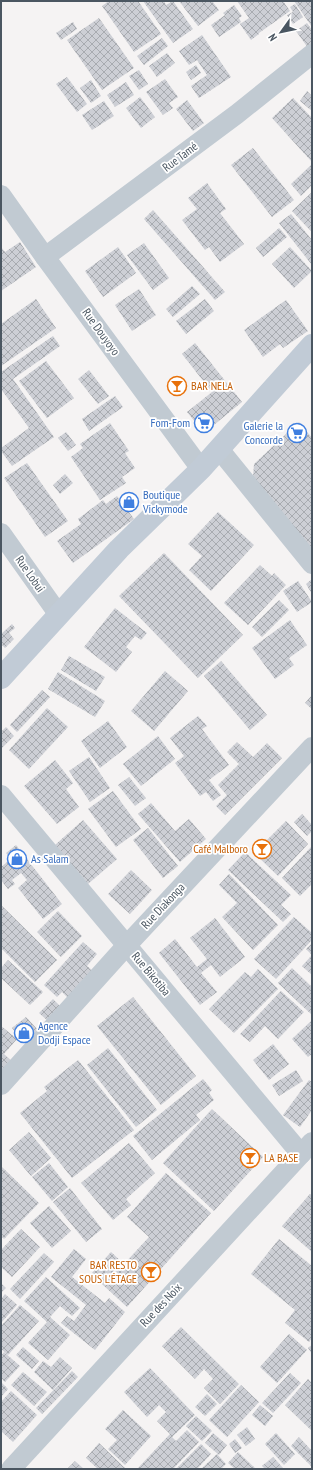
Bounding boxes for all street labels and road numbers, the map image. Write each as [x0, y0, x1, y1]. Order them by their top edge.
street label: Rue Tamé [159, 139, 200, 175]
street label: Rue Douyoyo [79, 305, 123, 358]
street label: Rue Lobui [12, 553, 48, 595]
street label: Rue Diakonga [138, 880, 188, 932]
street label: Rue Bikotiba [129, 949, 174, 999]
street label: Rue des Noix [137, 1280, 185, 1330]

